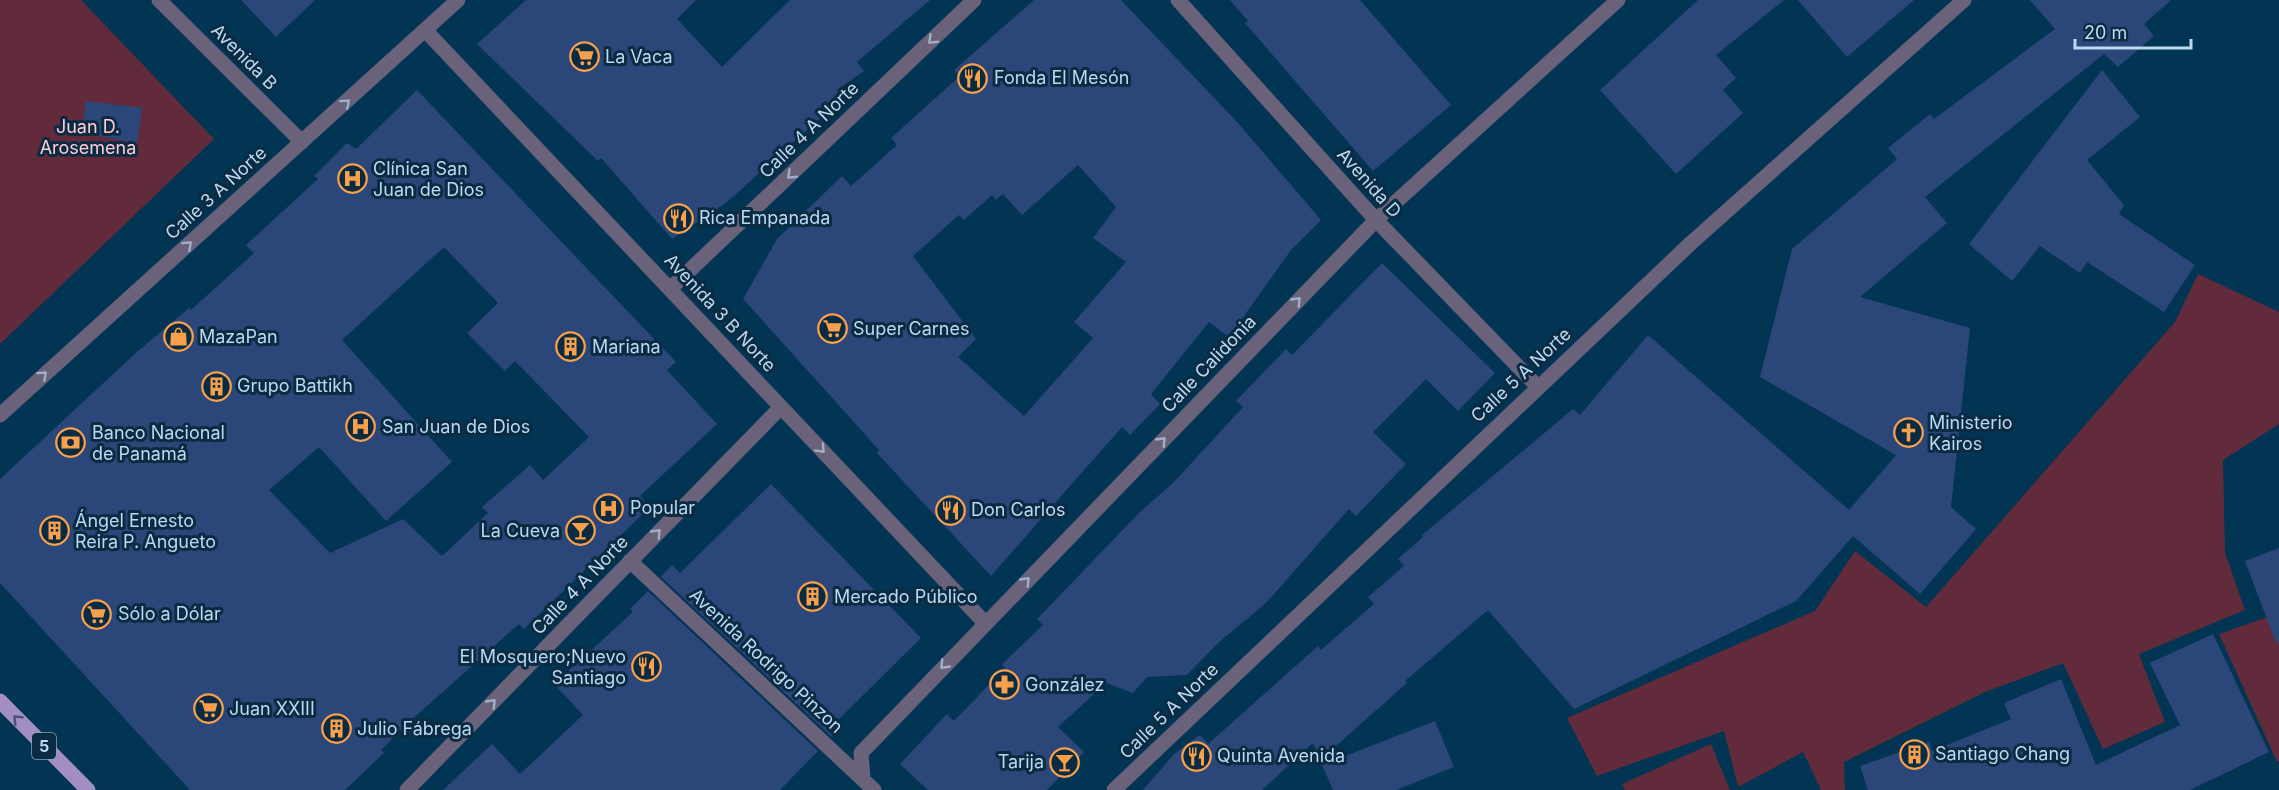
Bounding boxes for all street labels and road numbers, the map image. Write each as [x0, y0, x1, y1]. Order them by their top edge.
street label: Avenida B [207, 19, 282, 94]
street label: Calle 4 A Norte [755, 77, 862, 182]
street label: Calle 3 A Norte [161, 142, 271, 244]
street label: Avenida D [1333, 144, 1406, 222]
street label: Avenida 3 B Norte [660, 249, 780, 376]
street label: Calle Calidonia [1157, 311, 1260, 416]
street label: Calle 5 A Norte [1466, 323, 1575, 426]
street label: Calle 4 A Norte [527, 531, 632, 638]
street label: Avenida Rodrigo Pinzon [685, 584, 847, 737]
street label: Calle 5 A Norte [1115, 658, 1222, 763]
road number: 5 [32, 733, 56, 759]

